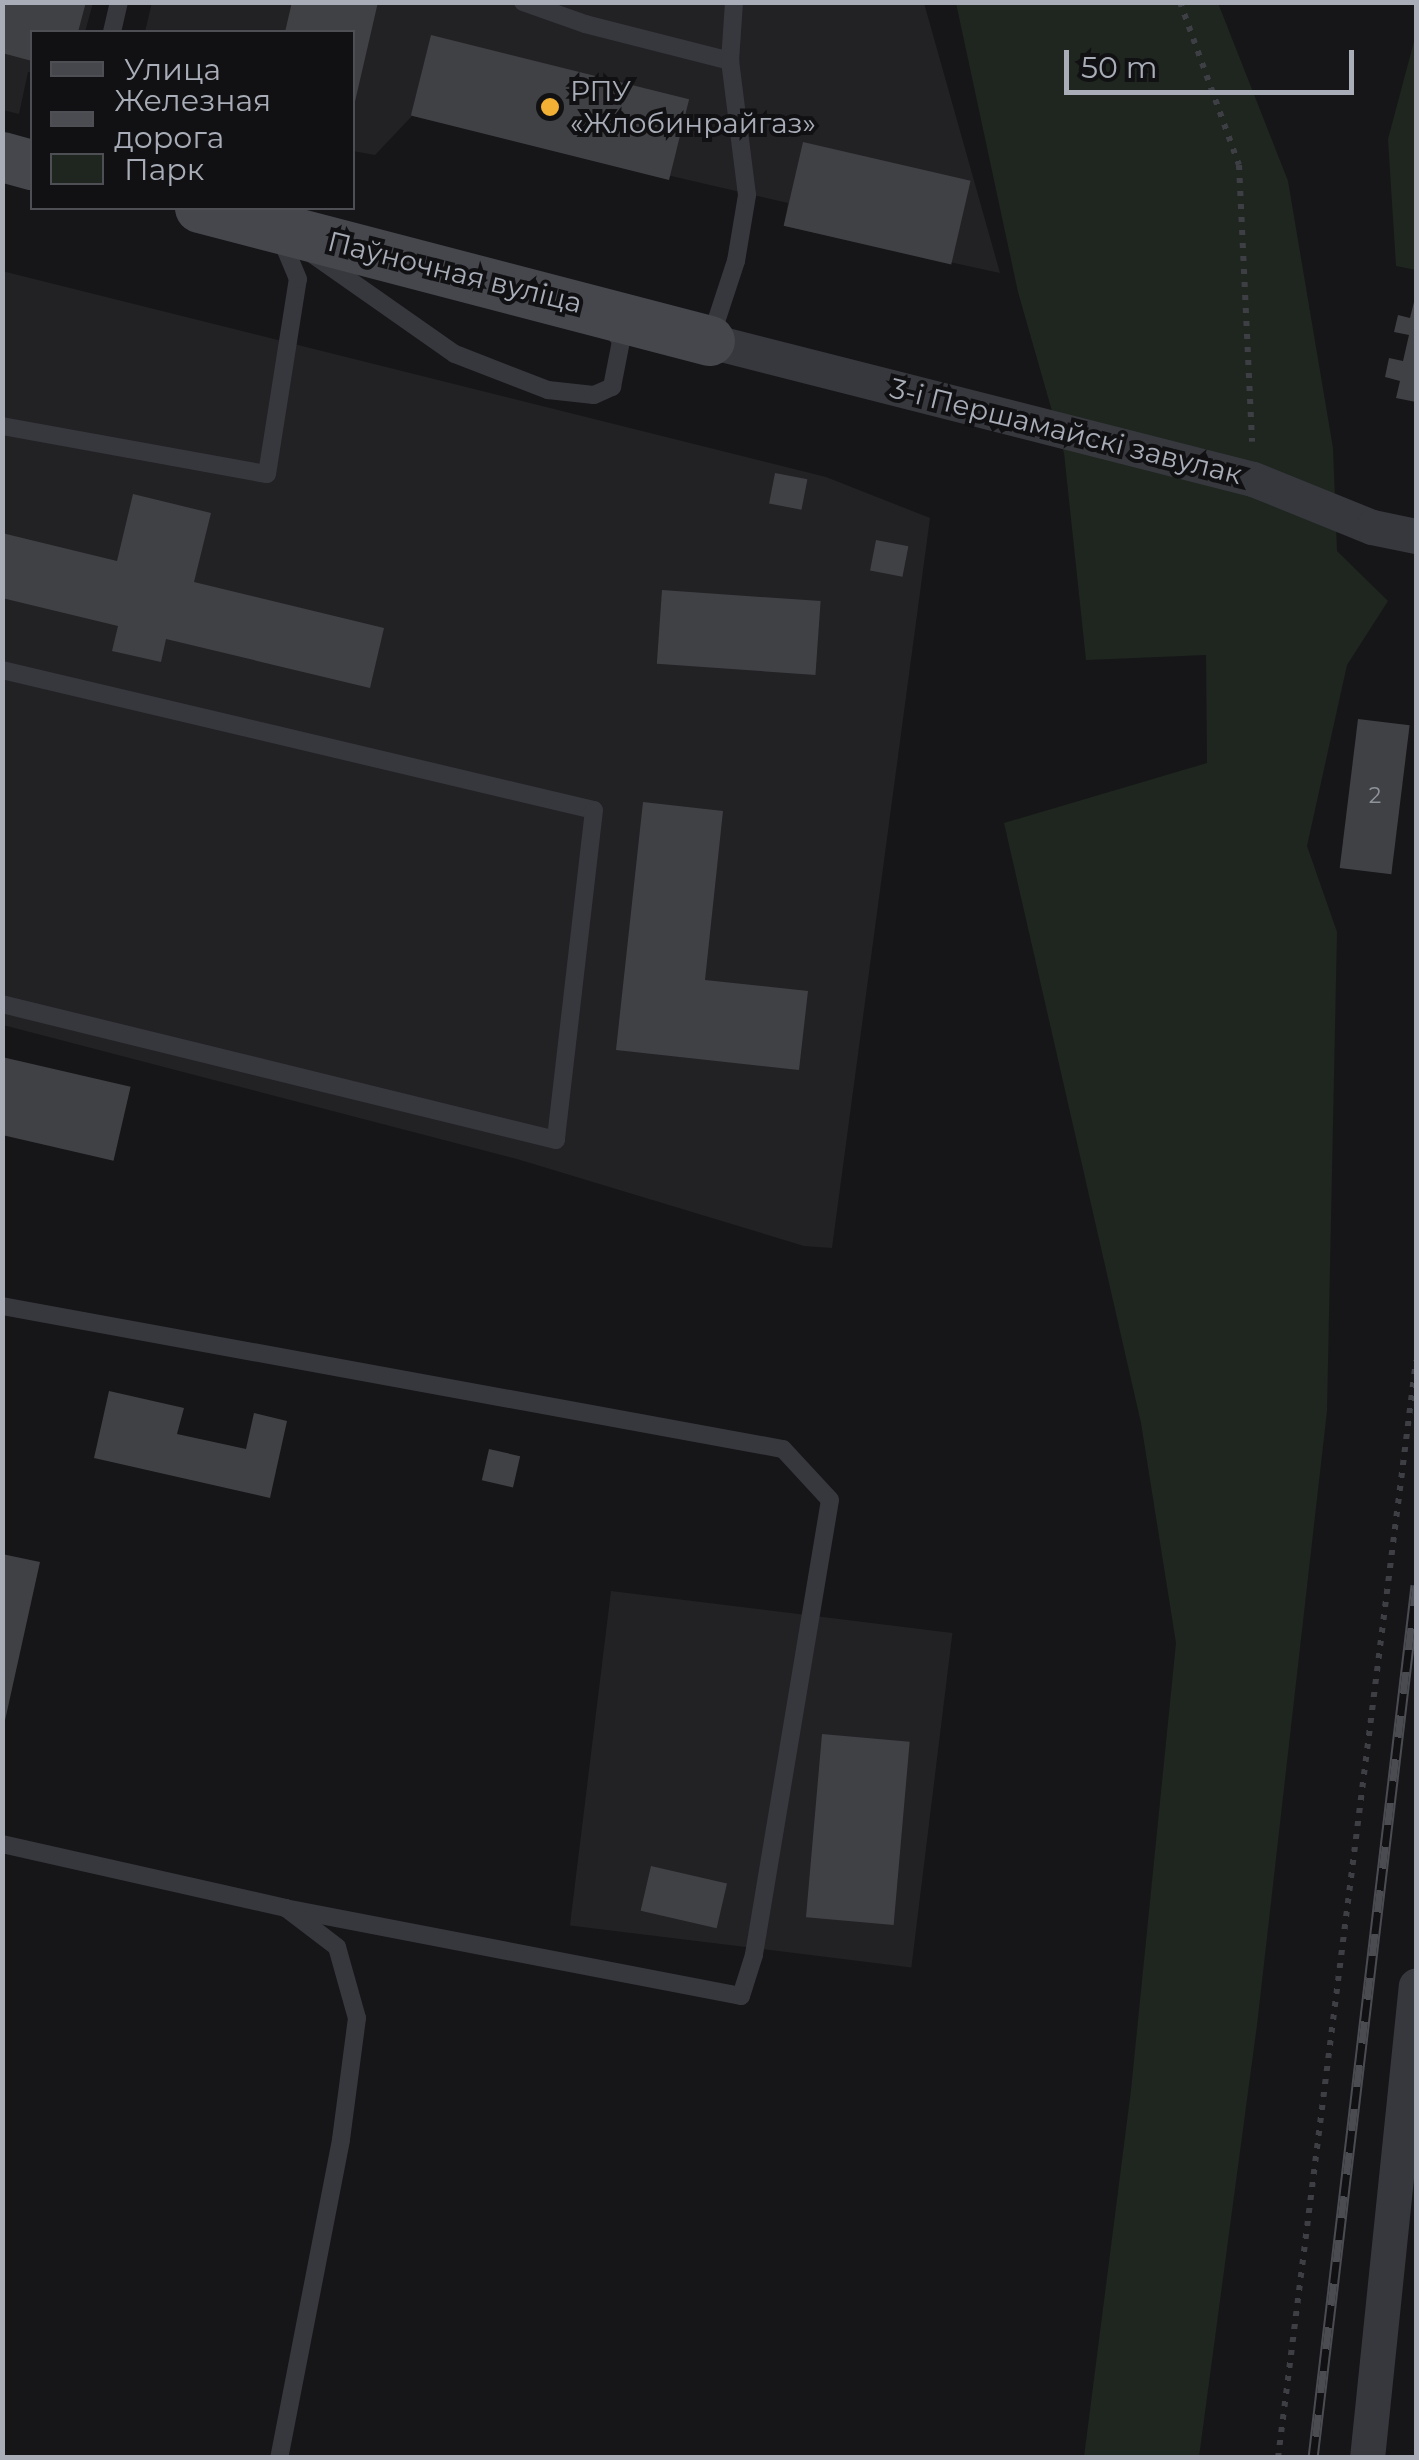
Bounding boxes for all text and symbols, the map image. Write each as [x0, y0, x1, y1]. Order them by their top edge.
legend [30, 30, 355, 210]
scale bar [1069, 30, 1359, 92]
text: 50 m [1081, 49, 1158, 86]
text: Улица [124, 51, 221, 88]
place label: РПУ «Жлобинрайгаз» [570, 74, 816, 140]
text: Железная дорога [114, 82, 271, 156]
marker: РПУ «Жлобинрайгаз» [539, 96, 561, 118]
text: Парк [124, 151, 204, 188]
street label: Паўночная вуліца [324, 224, 586, 320]
street label: 3-і Першамайскі завулак [886, 371, 1246, 491]
house number: 2 [1369, 783, 1381, 809]

